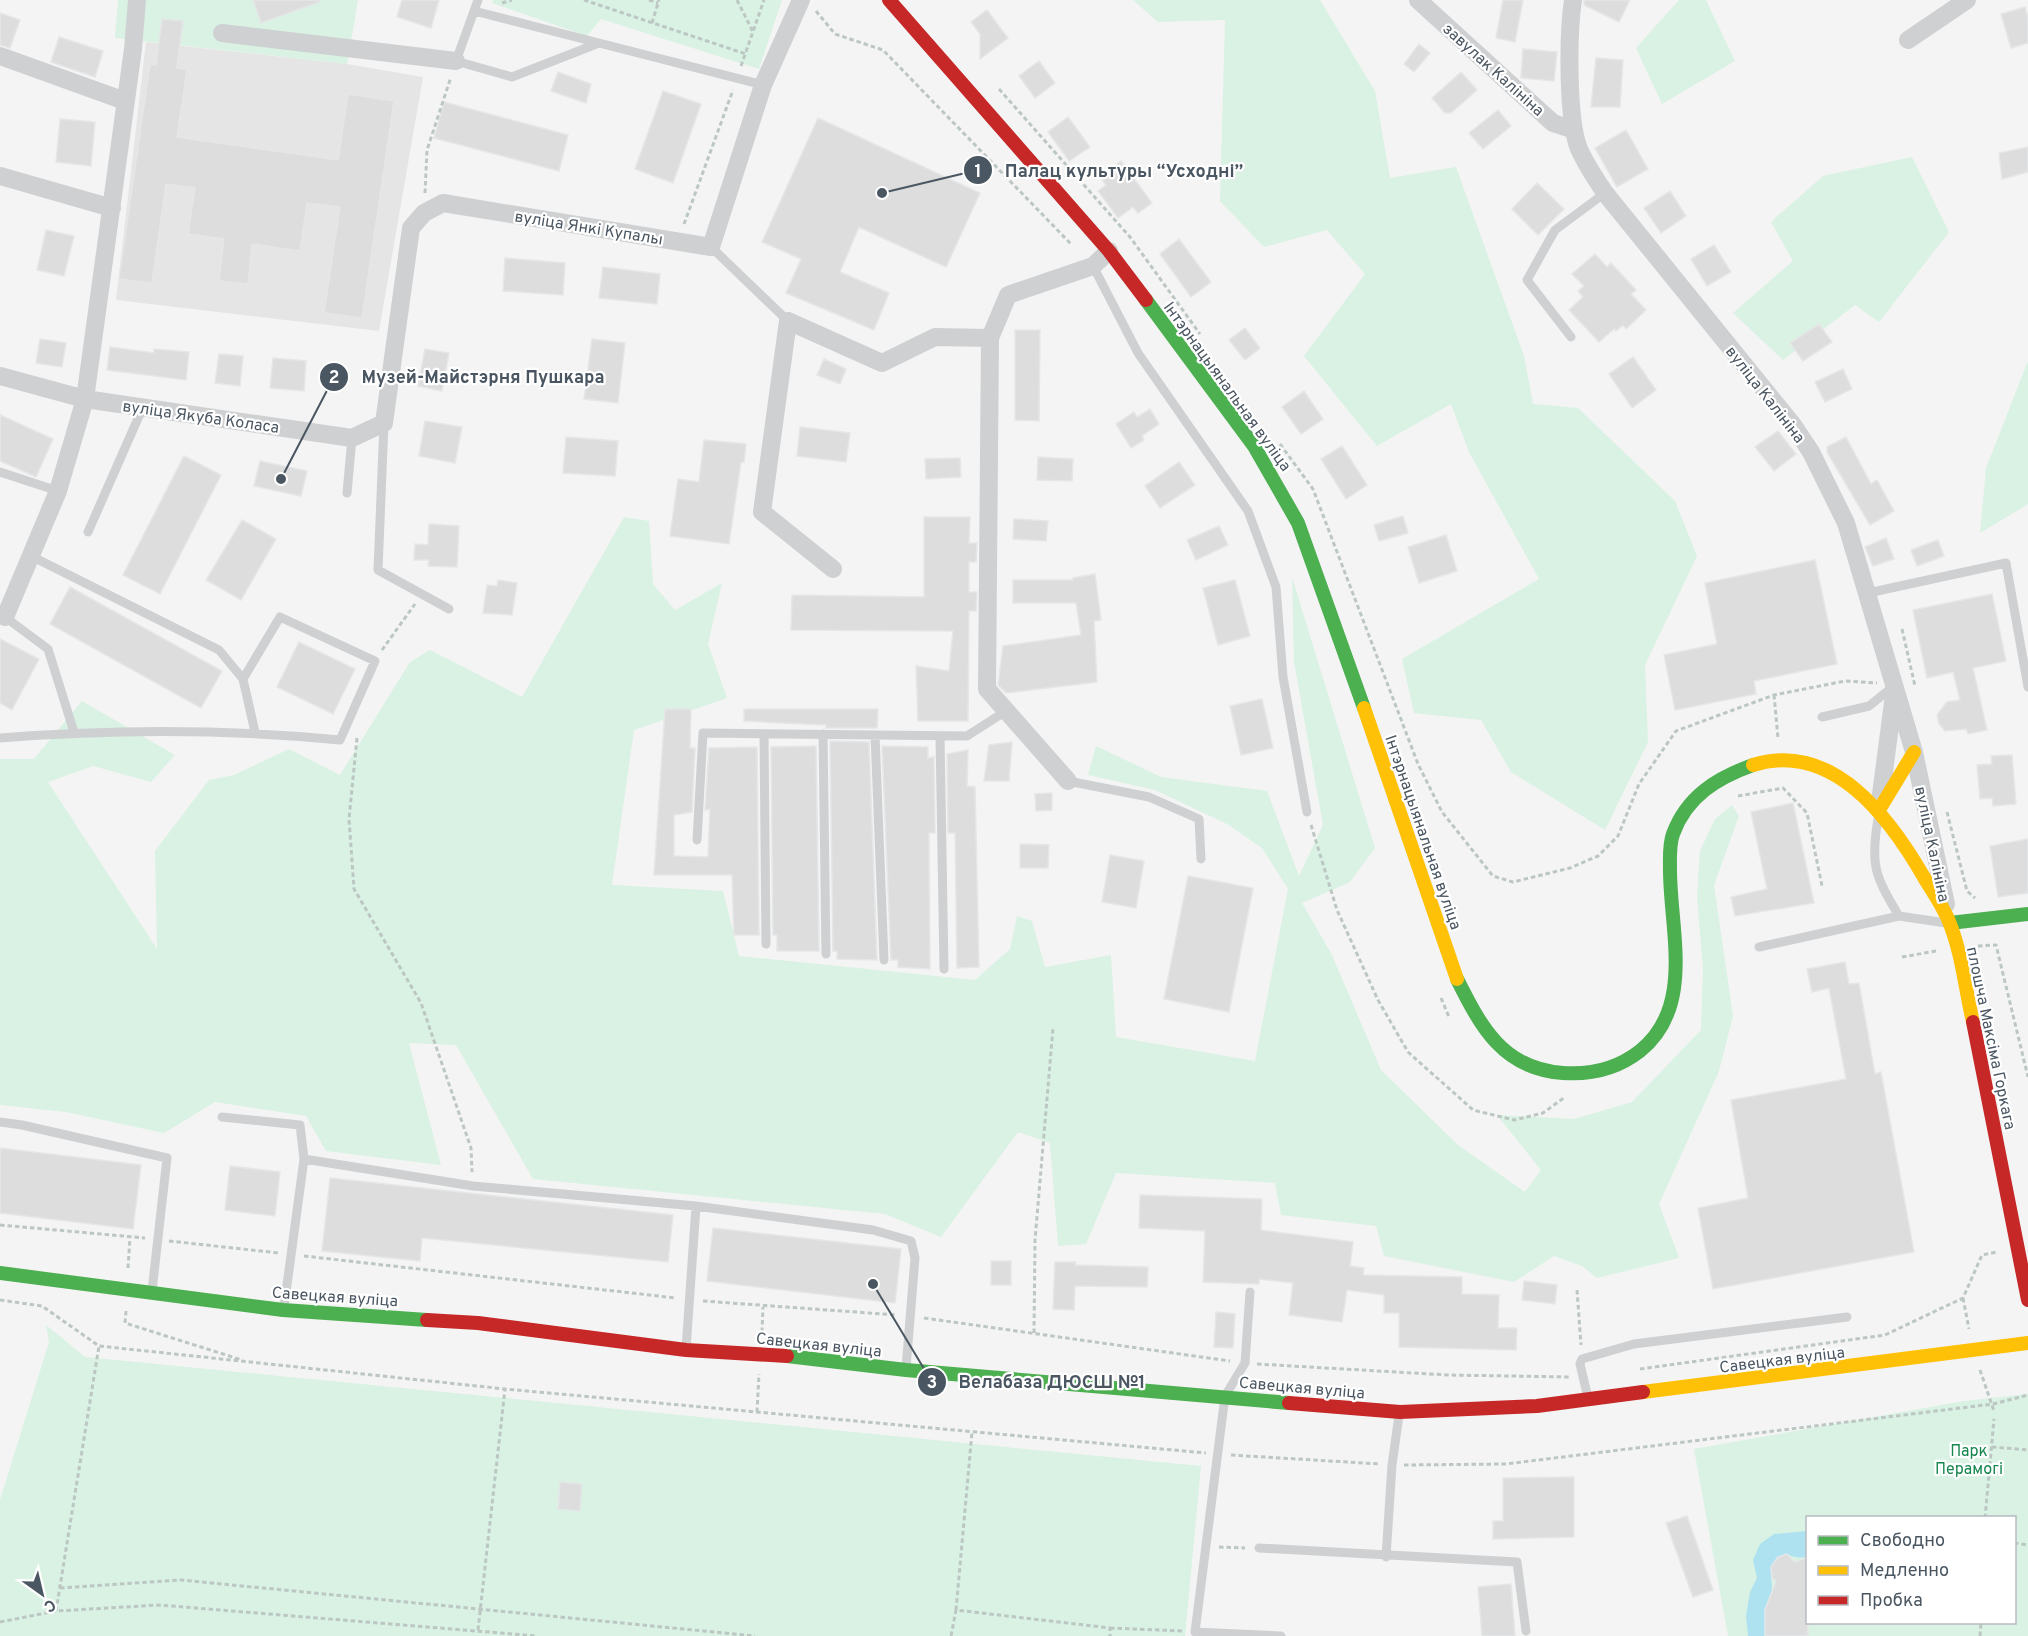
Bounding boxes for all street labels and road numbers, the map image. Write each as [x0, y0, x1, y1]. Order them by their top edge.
street label: завулак Калініна [1438, 20, 1548, 121]
street label: вуліца Янкі Купалы [513, 207, 664, 251]
street label: Інтэрнацыянальная вуліца [1158, 298, 1295, 476]
street label: вуліца Калініна [1720, 343, 1809, 448]
street label: вуліца Якуба Коласа [121, 397, 280, 439]
street label: Інтэрнацыянальная вуліца [1379, 733, 1465, 933]
street label: вуліца Калініна [1909, 785, 1953, 904]
street label: плошча Максіма Горкага [1961, 945, 2019, 1132]
street label: Савецкая вуліца [271, 1284, 399, 1312]
street label: Савецкая вуліца [755, 1329, 883, 1363]
street label: Савецкая вуліца [1718, 1343, 1846, 1379]
street label: Савецкая вуліца [1238, 1374, 1366, 1404]

